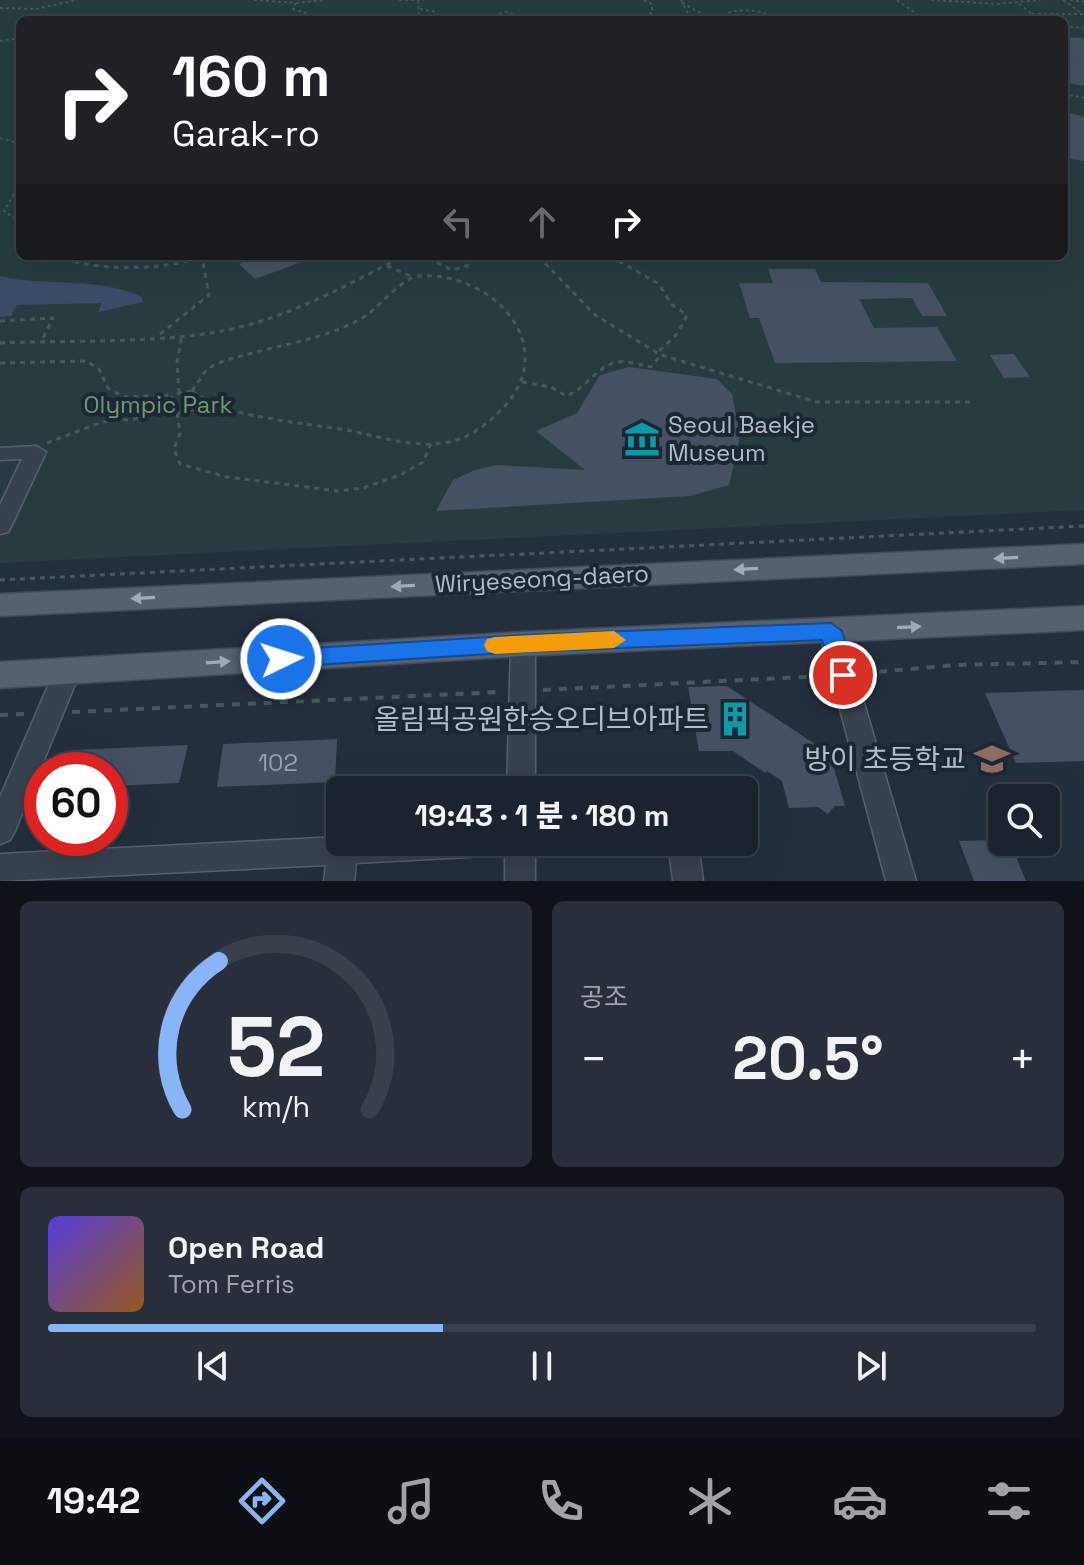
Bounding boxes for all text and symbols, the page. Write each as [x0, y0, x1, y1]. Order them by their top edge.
text: 160 m [172, 41, 330, 112]
icon: right [40, 48, 144, 152]
text: Garak-ro [172, 111, 320, 157]
icon: left [436, 200, 480, 244]
icon: ahead [520, 200, 564, 244]
icon: right [604, 200, 648, 244]
park label: Olympic Park [83, 389, 233, 420]
place label: Seoul Baekje Museum [668, 409, 815, 468]
museum icon: Seoul Baekje Museum [623, 420, 661, 458]
one-way arrow [993, 551, 1018, 564]
street label: Wiryeseong-daero [434, 557, 650, 600]
one-way arrow [733, 563, 758, 576]
one-way arrow [390, 579, 415, 592]
one-way arrow [130, 592, 155, 605]
position arrow [239, 617, 323, 701]
one-way arrow [897, 620, 922, 633]
pin [809, 641, 877, 709]
icon: arrive [821, 653, 865, 697]
one-way arrow [206, 656, 231, 669]
building icon: 올림픽공원한승오디브아파트 [716, 700, 754, 738]
place label: 올림픽공원한승오디브아파트 [374, 701, 709, 737]
school or university icon: 방이 초등학교 [973, 740, 1011, 778]
place label: 방이 초등학교 [804, 741, 966, 777]
house number: 102 [258, 747, 298, 778]
speed limit sign: 60 [24, 752, 128, 856]
map controls [988, 784, 1060, 856]
button: search [988, 784, 1060, 856]
text: 19:43 · 1 분 · 180 m [415, 796, 669, 835]
text: 공조 [580, 980, 628, 1014]
text: 52 [227, 994, 325, 1100]
text: 20.5° [732, 1020, 884, 1097]
text: − [580, 1031, 607, 1087]
text: + [1009, 1031, 1036, 1087]
text: km/h [242, 1089, 310, 1125]
text: Open Road [168, 1228, 324, 1267]
text: Tom Ferris [168, 1267, 295, 1301]
icon: previous [191, 1344, 235, 1388]
icon: pause [520, 1344, 564, 1388]
icon: next [849, 1344, 893, 1388]
icon: directions [234, 1473, 290, 1529]
icon: music [383, 1473, 439, 1529]
icon: phone [533, 1473, 589, 1529]
icon: climate [682, 1473, 738, 1529]
icon: car [832, 1473, 888, 1529]
icon: filters [981, 1473, 1037, 1529]
text: 19:42 [47, 1478, 140, 1524]

